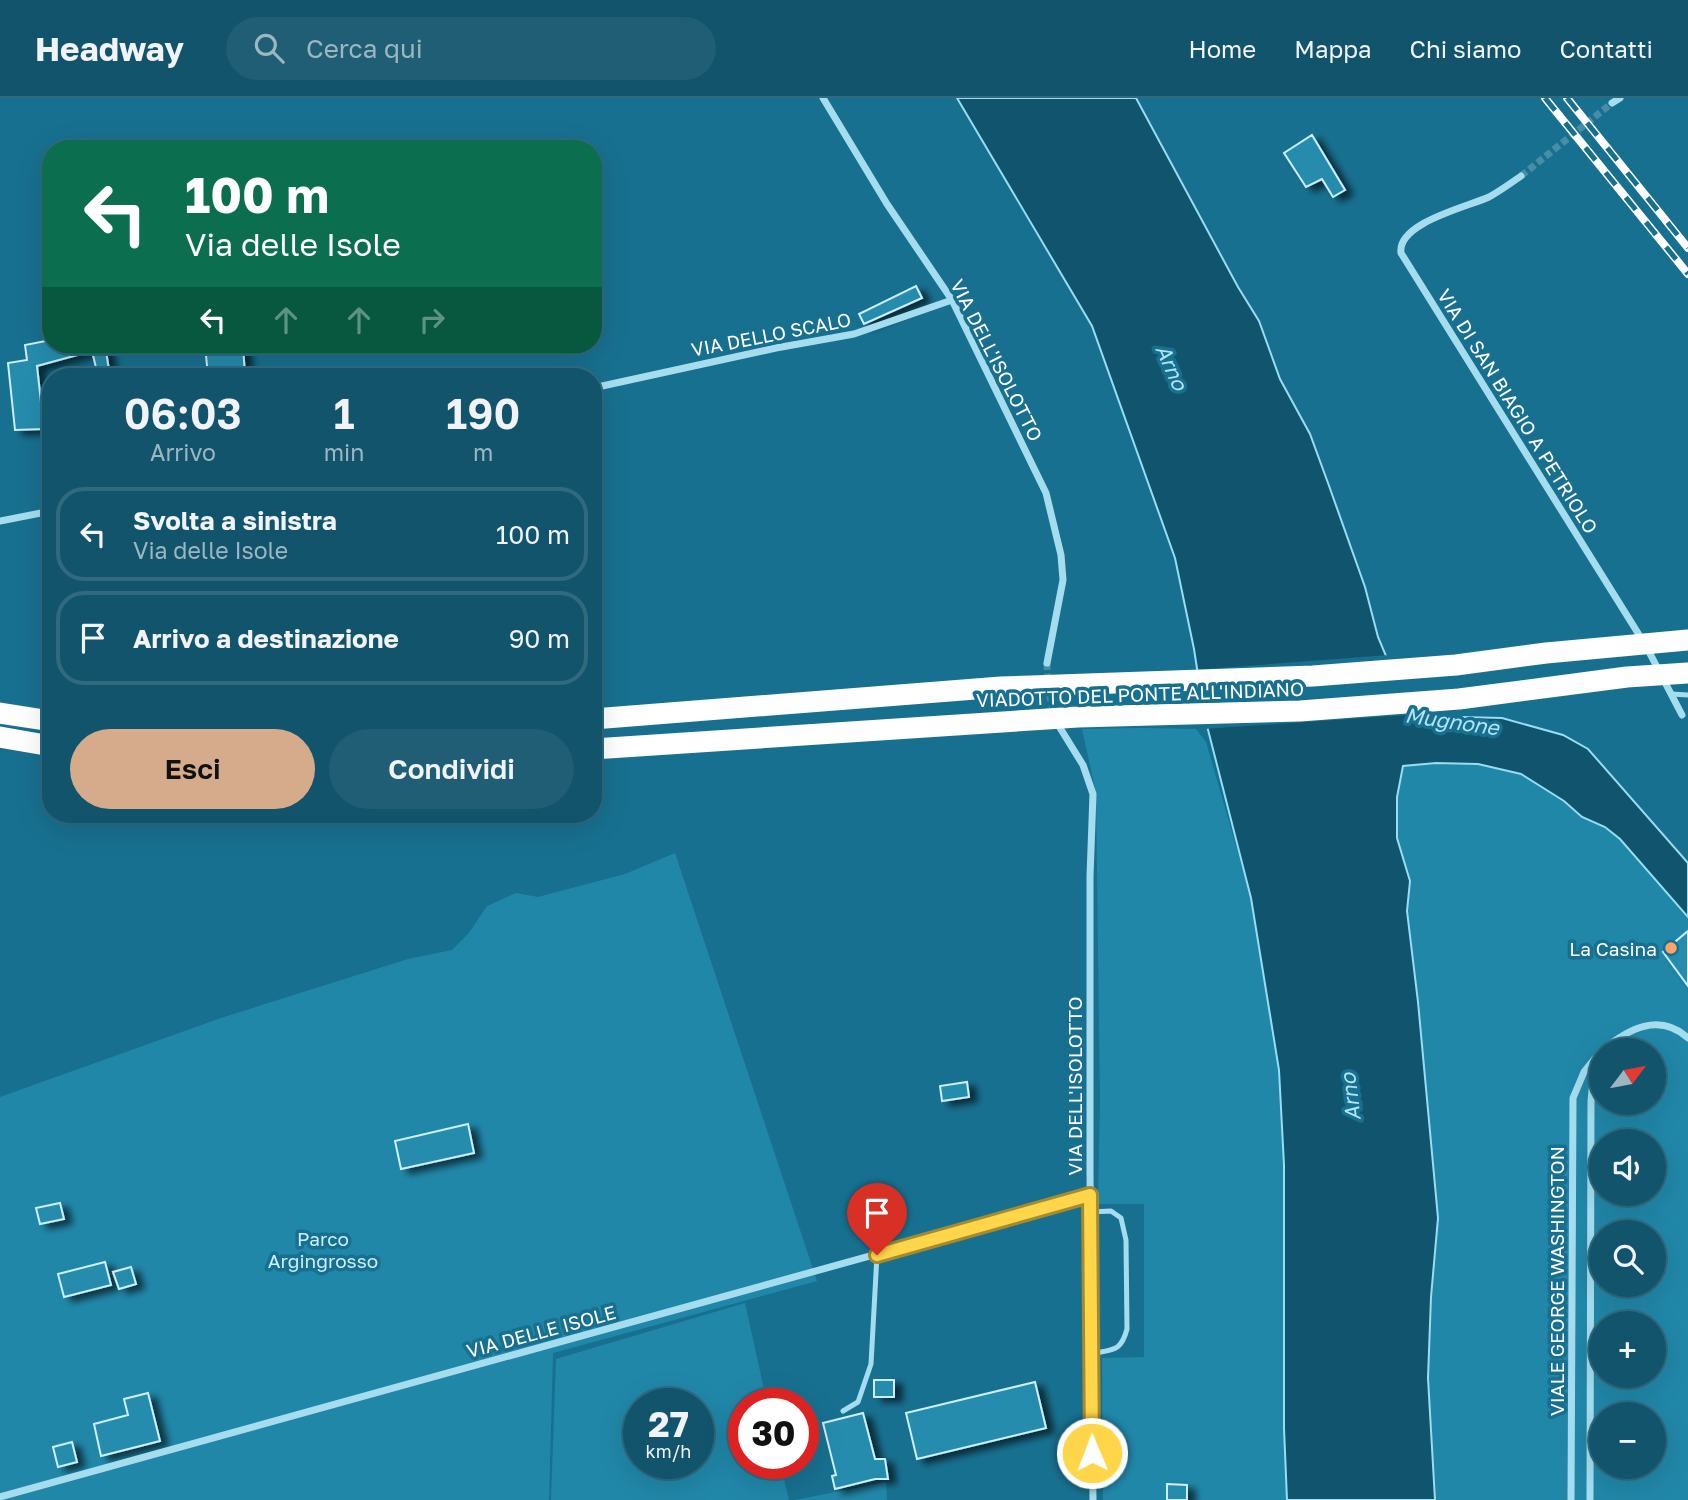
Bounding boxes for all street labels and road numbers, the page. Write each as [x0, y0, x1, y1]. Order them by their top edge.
street label: VIA DELL'ISOLOTTO [946, 275, 1048, 445]
street label: VIA DI SAN BIAGIO A PETRIOLO [1433, 285, 1603, 537]
street label: VIA DELLO SCALO [689, 307, 853, 361]
street label: VIADOTTO DEL PONTE ALL'INDIANO [976, 677, 1304, 711]
street label: VIA DELL'ISOLOTTO [1063, 997, 1086, 1175]
street label: VIALE GEORGE WASHINGTON [1545, 1146, 1568, 1416]
street label: VIA DELLE ISOLE [464, 1300, 618, 1362]

